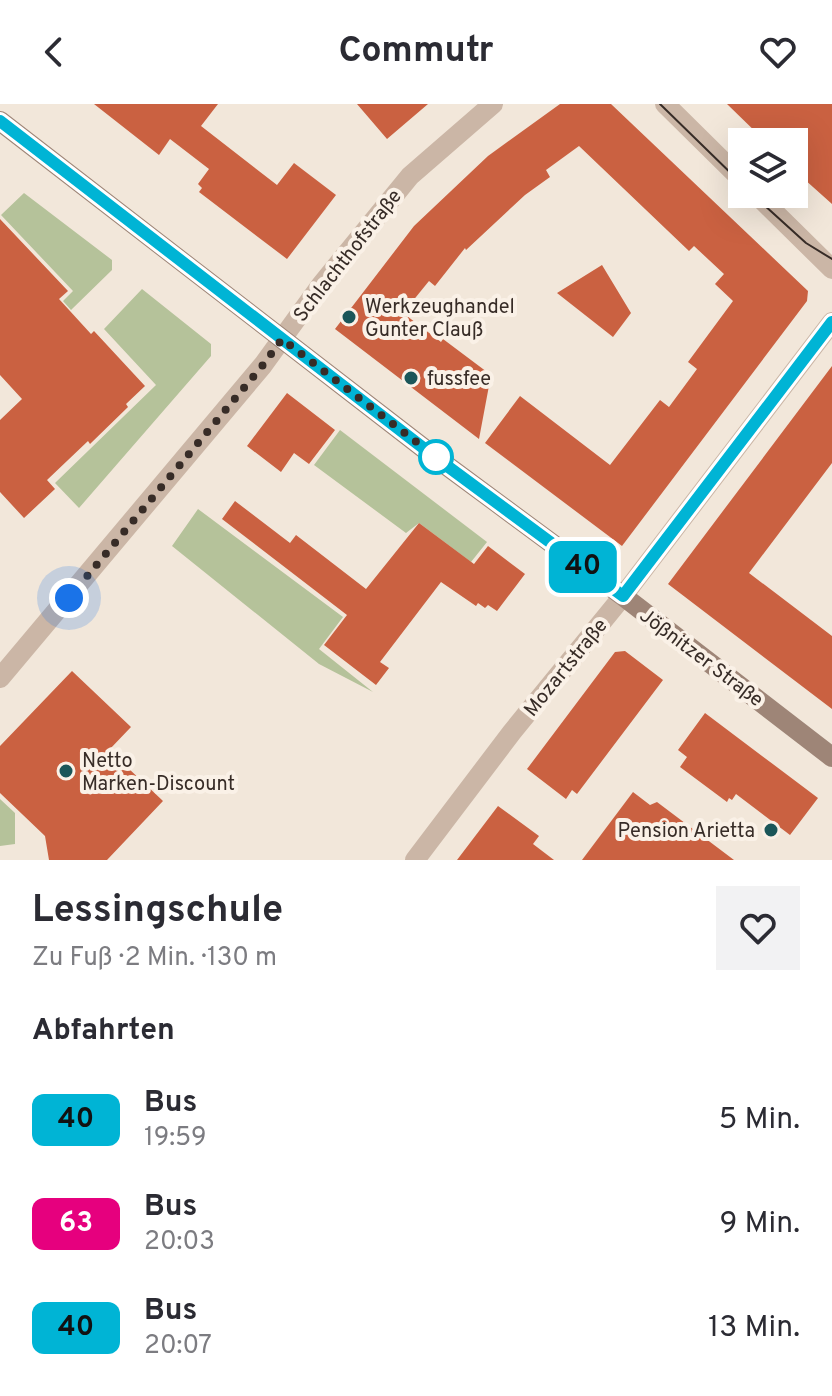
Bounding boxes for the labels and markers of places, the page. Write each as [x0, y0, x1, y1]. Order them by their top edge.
place label: Werkzeughandel Gunter Clauß [365, 295, 515, 344]
marker: Werkzeughandel Gunter Clauß [340, 308, 358, 326]
place label: fussfee [427, 367, 491, 393]
marker: fussfee [402, 369, 420, 387]
unlabelled marker [419, 440, 453, 474]
place label: Netto Marken-Discount [82, 749, 235, 798]
marker: Netto Marken-Discount [57, 762, 75, 780]
place label: Pension Arietta [617, 819, 755, 845]
marker: Pension Arietta [762, 821, 780, 839]

